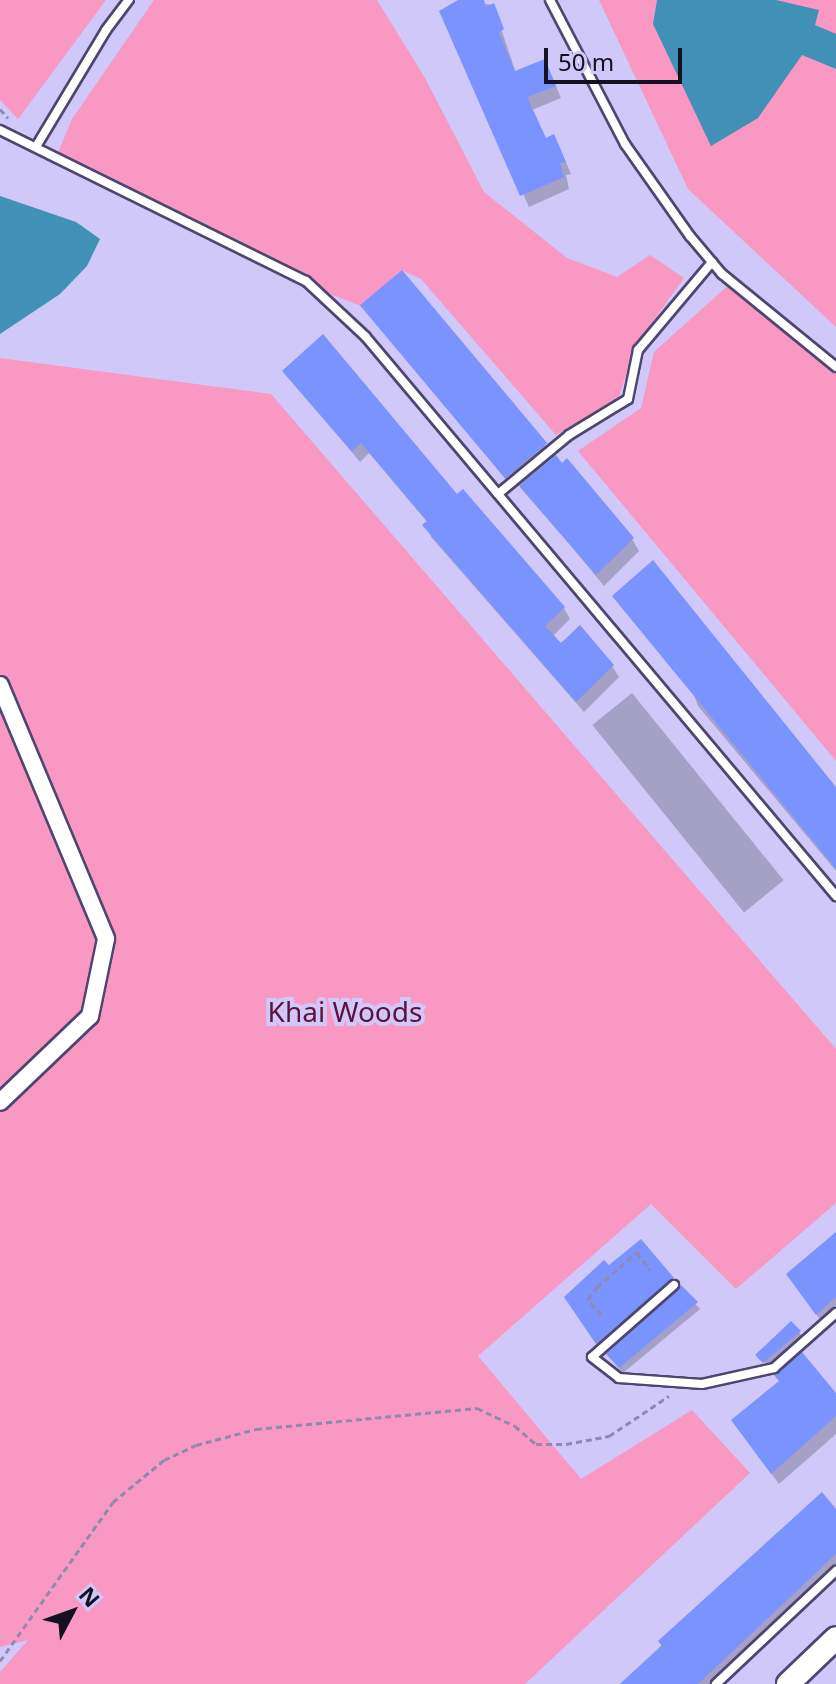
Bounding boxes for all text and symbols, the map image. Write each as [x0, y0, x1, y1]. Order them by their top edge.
scale bar [548, 32, 686, 82]
text: 50 m [558, 45, 614, 78]
park label: Khai Woods [268, 994, 422, 1028]
north arrow [32, 1572, 112, 1652]
text: N [73, 1580, 107, 1613]

